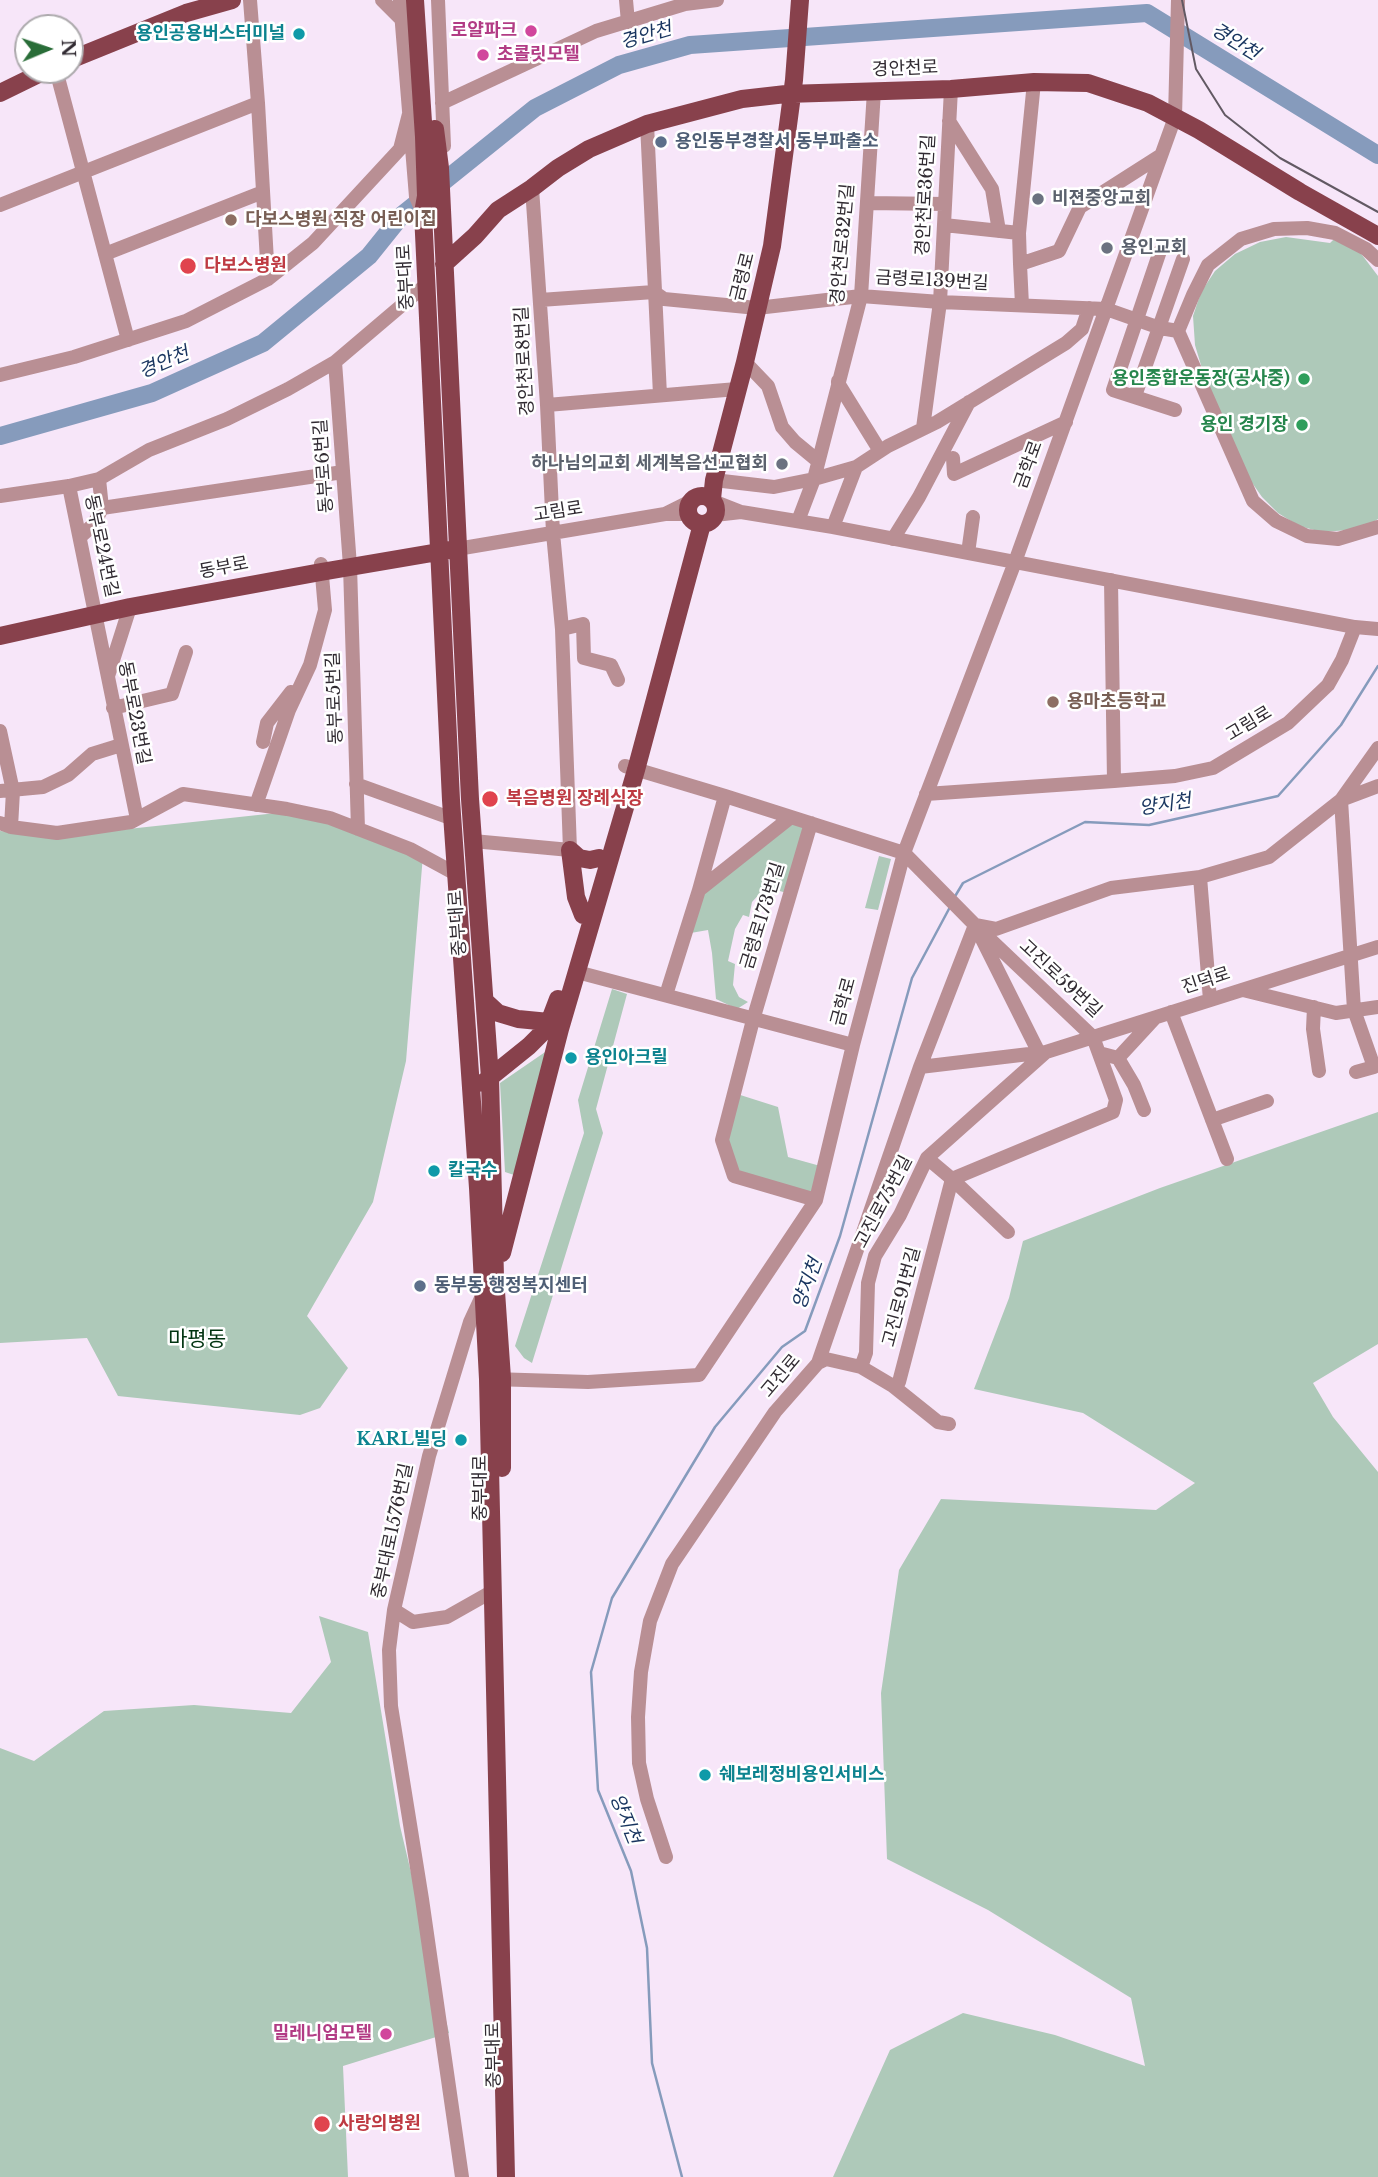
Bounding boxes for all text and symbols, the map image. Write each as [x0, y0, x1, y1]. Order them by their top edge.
north arrow [14, 14, 84, 84]
water label: 경안천 [618, 18, 674, 54]
water label: 경안천 [1207, 18, 1263, 66]
place label: 로얄파크 [451, 20, 517, 42]
place label: 용인공용버스터미널 [136, 23, 285, 45]
marker: 로얄파크 [523, 23, 539, 39]
marker: 용인공용버스터미널 [291, 26, 307, 42]
text: N [57, 39, 80, 58]
place label: 초콜릿모텔 [497, 44, 580, 66]
marker: 초콜릿모텔 [475, 47, 491, 63]
street label: 경안천로 [872, 57, 938, 81]
place label: 용인동부경찰서 동부파출소 [675, 131, 879, 153]
marker: 용인동부경찰서 동부파출소 [653, 134, 669, 150]
street label: 경안천로36번길 [912, 134, 940, 256]
street label: 경안천로32번길 [827, 183, 859, 305]
place label: 비젼중앙교회 [1052, 188, 1151, 210]
marker: 비젼중앙교회 [1030, 191, 1046, 207]
place label: 다보스병원 직장 어린이집 [245, 209, 437, 231]
marker: 다보스병원 직장 어린이집 [223, 212, 239, 228]
place label: 용인교회 [1121, 237, 1187, 259]
marker: 용인교회 [1099, 240, 1115, 256]
street label: 중부대로 [393, 243, 419, 311]
street label: 금령로 [727, 250, 759, 304]
place label: 다보스병원 [204, 255, 287, 277]
marker: 다보스병원 [178, 256, 198, 276]
street label: 금령로139번길 [875, 267, 989, 295]
street label: 경안천로8번길 [511, 305, 539, 417]
water label: 경안천 [135, 342, 193, 384]
place label: 용인종합운동장(공사중) [1112, 368, 1290, 390]
marker: 용인종합운동장(공사중) [1296, 371, 1312, 387]
place label: 용인 경기장 [1200, 414, 1288, 436]
marker: 용인 경기장 [1294, 417, 1310, 433]
street label: 동부로6번길 [310, 418, 338, 514]
street label: 금학로 [1010, 438, 1048, 492]
place label: 하나님의교회 세계복음선교협회 [531, 453, 768, 475]
marker: 하나님의교회 세계복음선교협회 [774, 456, 790, 472]
street label: 동부로24번길 [80, 493, 122, 599]
street label: 고림로 [532, 497, 584, 527]
street label: 동부로 [198, 553, 250, 583]
street label: 동부로5번길 [323, 651, 347, 745]
street label: 동부로23번길 [113, 659, 155, 767]
place label: 용마초등학교 [1067, 691, 1166, 713]
marker: 용마초등학교 [1045, 694, 1061, 710]
street label: 고림로 [1222, 702, 1276, 746]
place label: 복음병원 장례식장 [506, 788, 643, 810]
marker: 복음병원 장례식장 [480, 789, 500, 809]
water label: 양지천 [1137, 790, 1193, 820]
street label: 금령로173번길 [736, 860, 790, 972]
street label: 중부대로 [445, 889, 471, 957]
street label: 고진로59번길 [1014, 935, 1106, 1023]
street label: 진덕로 [1179, 963, 1233, 999]
street label: 금학로 [827, 975, 861, 1029]
place label: 용인아크릴 [585, 1047, 668, 1069]
marker: 용인아크릴 [563, 1050, 579, 1066]
street label: 고진로75번길 [851, 1152, 917, 1252]
place label: 칼국수 [448, 1160, 498, 1182]
marker: 칼국수 [426, 1163, 442, 1179]
street label: 고진로91번길 [878, 1245, 926, 1349]
water label: 양지천 [788, 1255, 828, 1313]
place label: 동부동 행정복지센터 [434, 1275, 588, 1297]
marker: 동부동 행정복지센터 [412, 1278, 428, 1294]
district label: 마평동 [168, 1327, 226, 1353]
street label: 고진로 [757, 1350, 805, 1402]
place label: KARL빌딩 [356, 1429, 447, 1451]
marker: KARL빌딩 [453, 1432, 469, 1448]
street label: 중부대로 [470, 1455, 492, 1521]
street label: 중부대로1576번길 [368, 1461, 418, 1601]
place label: 쉐보레정비용인서비스 [719, 1764, 885, 1786]
marker: 쉐보레정비용인서비스 [697, 1767, 713, 1783]
water label: 양지천 [605, 1790, 645, 1848]
street label: 중부대로 [483, 2022, 505, 2088]
place label: 밀레니엄모텔 [273, 2023, 372, 2045]
marker: 밀레니엄모텔 [378, 2026, 394, 2042]
place label: 사랑의병원 [338, 2113, 421, 2135]
marker: 사랑의병원 [312, 2114, 332, 2134]

